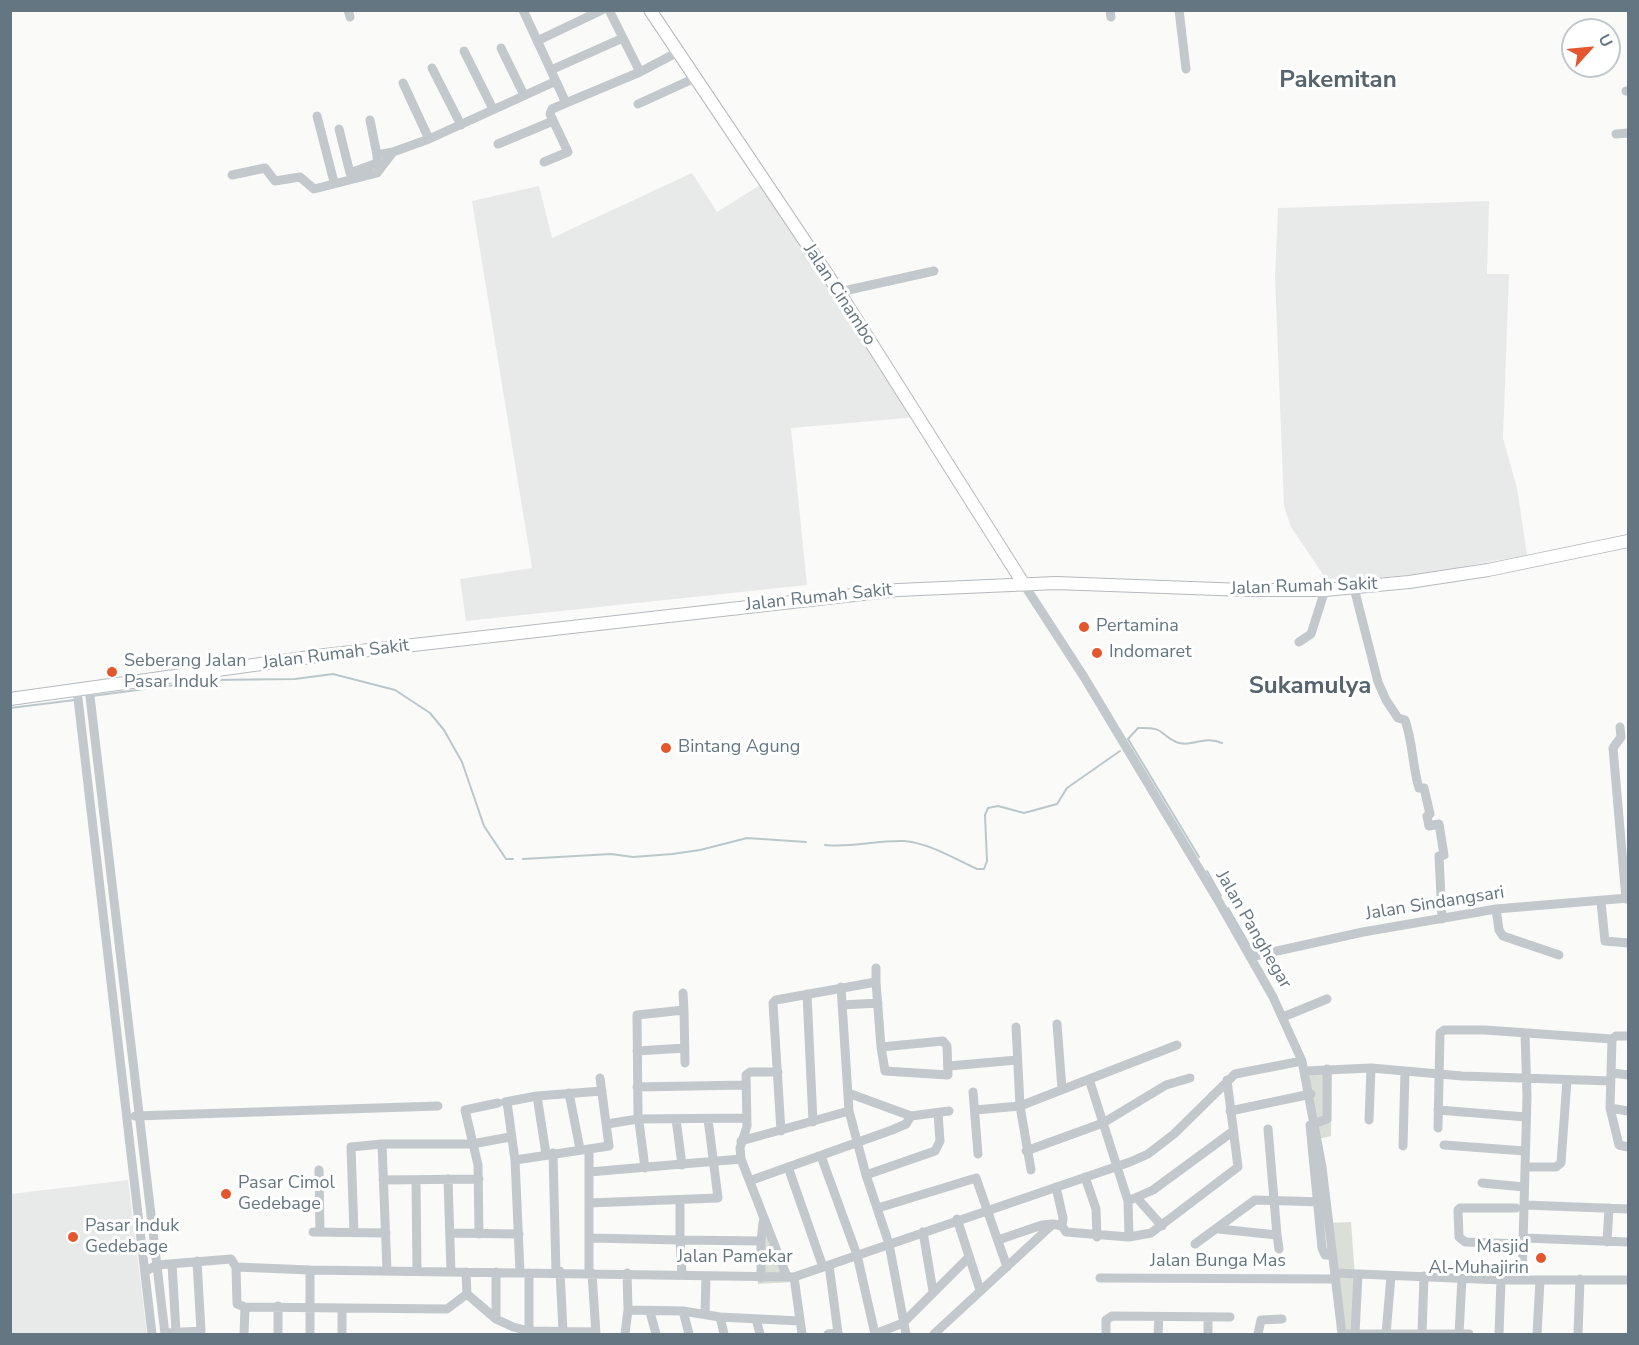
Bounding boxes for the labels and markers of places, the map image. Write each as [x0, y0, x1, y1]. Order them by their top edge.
place label: Pertamina [1096, 616, 1179, 638]
marker: Pertamina [1077, 620, 1091, 634]
place label: Indomaret [1109, 642, 1191, 664]
marker: Indomaret [1090, 646, 1104, 660]
place label: Seberang Jalan Pasar Induk [124, 651, 246, 694]
marker: Seberang Jalan Pasar Induk [105, 665, 119, 679]
place label: Bintang Agung [678, 737, 800, 759]
marker: Bintang Agung [659, 741, 673, 755]
place label: Pasar Cimol Gedebage [238, 1173, 335, 1216]
marker: Pasar Cimol Gedebage [219, 1187, 233, 1201]
place label: Pasar Induk Gedebage [85, 1216, 179, 1258]
marker: Pasar Induk Gedebage [66, 1230, 80, 1244]
place label: Masjid Al-Muhajirin [1429, 1237, 1529, 1280]
marker: Masjid Al-Muhajirin [1534, 1251, 1548, 1265]

